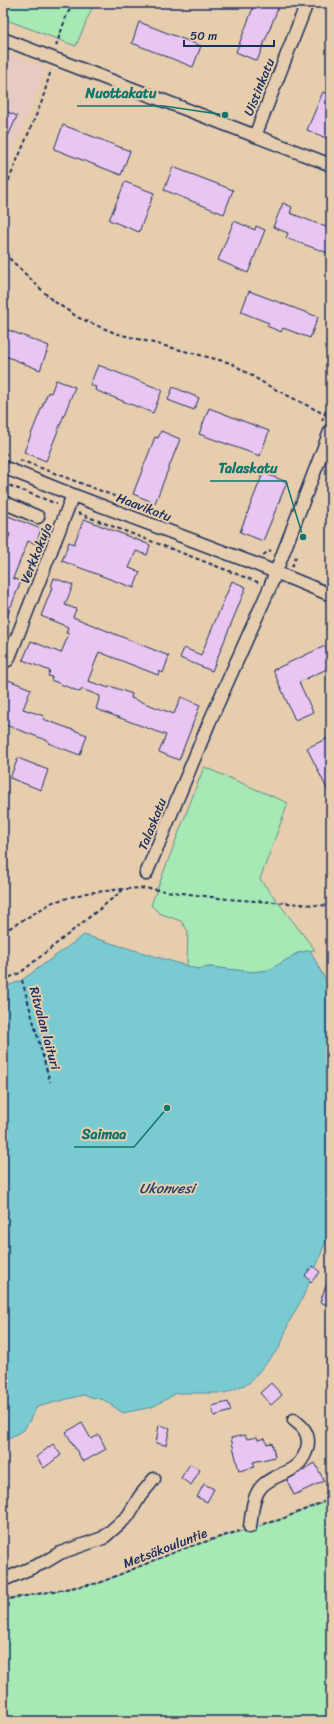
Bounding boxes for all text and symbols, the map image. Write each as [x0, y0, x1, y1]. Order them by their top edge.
scale bar [184, 22, 274, 48]
text: 50 m [190, 25, 217, 47]
street label: Uistinkatu [237, 55, 281, 119]
callout: Nuottakatu [77, 80, 164, 106]
text: Nuottakatu [85, 81, 157, 106]
callout: Talaskatu [210, 455, 286, 481]
text: Talaskatu [218, 456, 278, 481]
street label: Haavikatu [113, 486, 175, 528]
street label: Verkkokuja [13, 519, 59, 587]
street label: Talaskatu [131, 794, 173, 854]
street label: Ritvalan laituri [23, 984, 67, 1073]
callout: Saimaa [74, 1121, 134, 1147]
text: Saimaa [81, 1122, 126, 1147]
water label: Ukonvesi [139, 1176, 198, 1201]
street label: Metsäkouluntie [119, 1521, 211, 1575]

